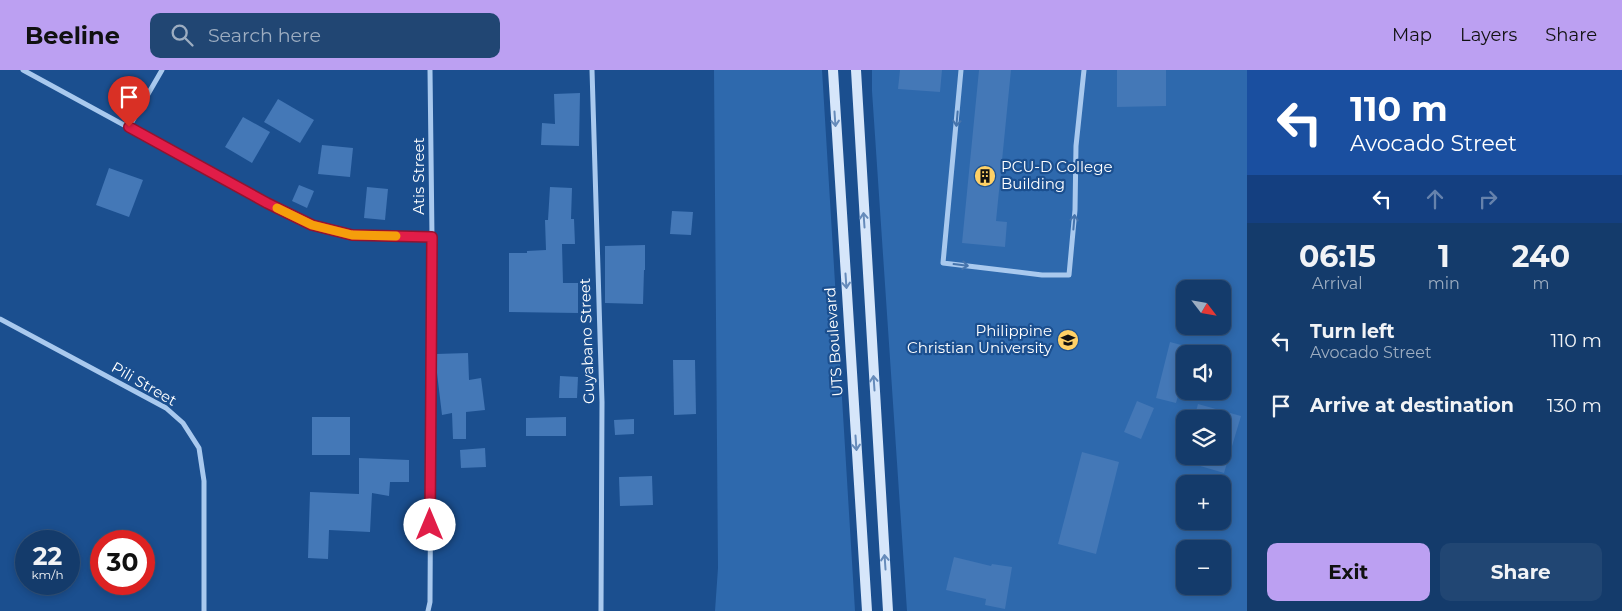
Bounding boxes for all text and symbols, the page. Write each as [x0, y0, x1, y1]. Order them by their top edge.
search box [150, 13, 500, 58]
text: Beeline [25, 21, 120, 50]
icon: search [168, 21, 196, 49]
text: Search here [208, 24, 321, 47]
text: Map [1392, 24, 1432, 46]
text: Layers [1460, 24, 1517, 46]
text: Share [1545, 24, 1597, 46]
pin [108, 76, 150, 127]
icon: arrive [115, 83, 143, 111]
text: 110 m [1350, 87, 1448, 130]
icon: left [1267, 90, 1332, 155]
one-way arrow [830, 110, 839, 126]
one-way arrow [952, 110, 962, 126]
text: Avocado Street [1350, 130, 1517, 157]
street label: Atis Street [409, 137, 428, 215]
place label: PCU-D College Building [1001, 157, 1113, 193]
building icon: PCU-D College Building [973, 164, 997, 188]
icon: left [1368, 185, 1396, 213]
icon: ahead [1421, 185, 1449, 213]
icon: right [1474, 185, 1502, 213]
one-way arrow [860, 213, 869, 229]
one-way arrow [1069, 214, 1079, 230]
text: 06:15 [1299, 238, 1376, 275]
text: 1 [1438, 238, 1450, 275]
text: 240 [1512, 238, 1570, 275]
one-way arrow [952, 260, 968, 270]
one-way arrow [841, 273, 850, 289]
text: Arrival [1312, 274, 1363, 293]
text: min [1428, 274, 1460, 293]
text: m [1532, 274, 1549, 293]
street label: Guyabano Street [575, 278, 598, 404]
north arrow [1176, 280, 1231, 335]
map controls [1176, 280, 1231, 595]
street label: UTS Boulevard [820, 287, 847, 397]
text: Turn left [1310, 320, 1395, 343]
place label: Philippine Christian University [907, 321, 1053, 357]
icon: left [1267, 327, 1295, 355]
school or university icon: Philippine Christian University [1056, 328, 1080, 352]
text: 110 m [1551, 329, 1602, 352]
text: Avocado Street [1310, 343, 1431, 362]
button: sound [1176, 345, 1231, 400]
street label: Pili Street [108, 357, 180, 410]
one-way arrow [870, 375, 879, 391]
icon: arrive [1267, 392, 1295, 420]
text: Arrive at destination [1310, 394, 1514, 417]
text: 130 m [1547, 394, 1602, 417]
button: layers [1176, 410, 1231, 465]
one-way arrow [852, 435, 861, 451]
button: + [1176, 475, 1231, 530]
position arrow [403, 498, 455, 550]
speed limit sign: 30 [90, 530, 155, 595]
button: − [1176, 540, 1231, 595]
text: 22 [33, 541, 62, 571]
button: Exit [1267, 543, 1430, 601]
button: Share [1440, 543, 1602, 601]
one-way arrow [881, 555, 890, 571]
text: km/h [31, 567, 64, 582]

